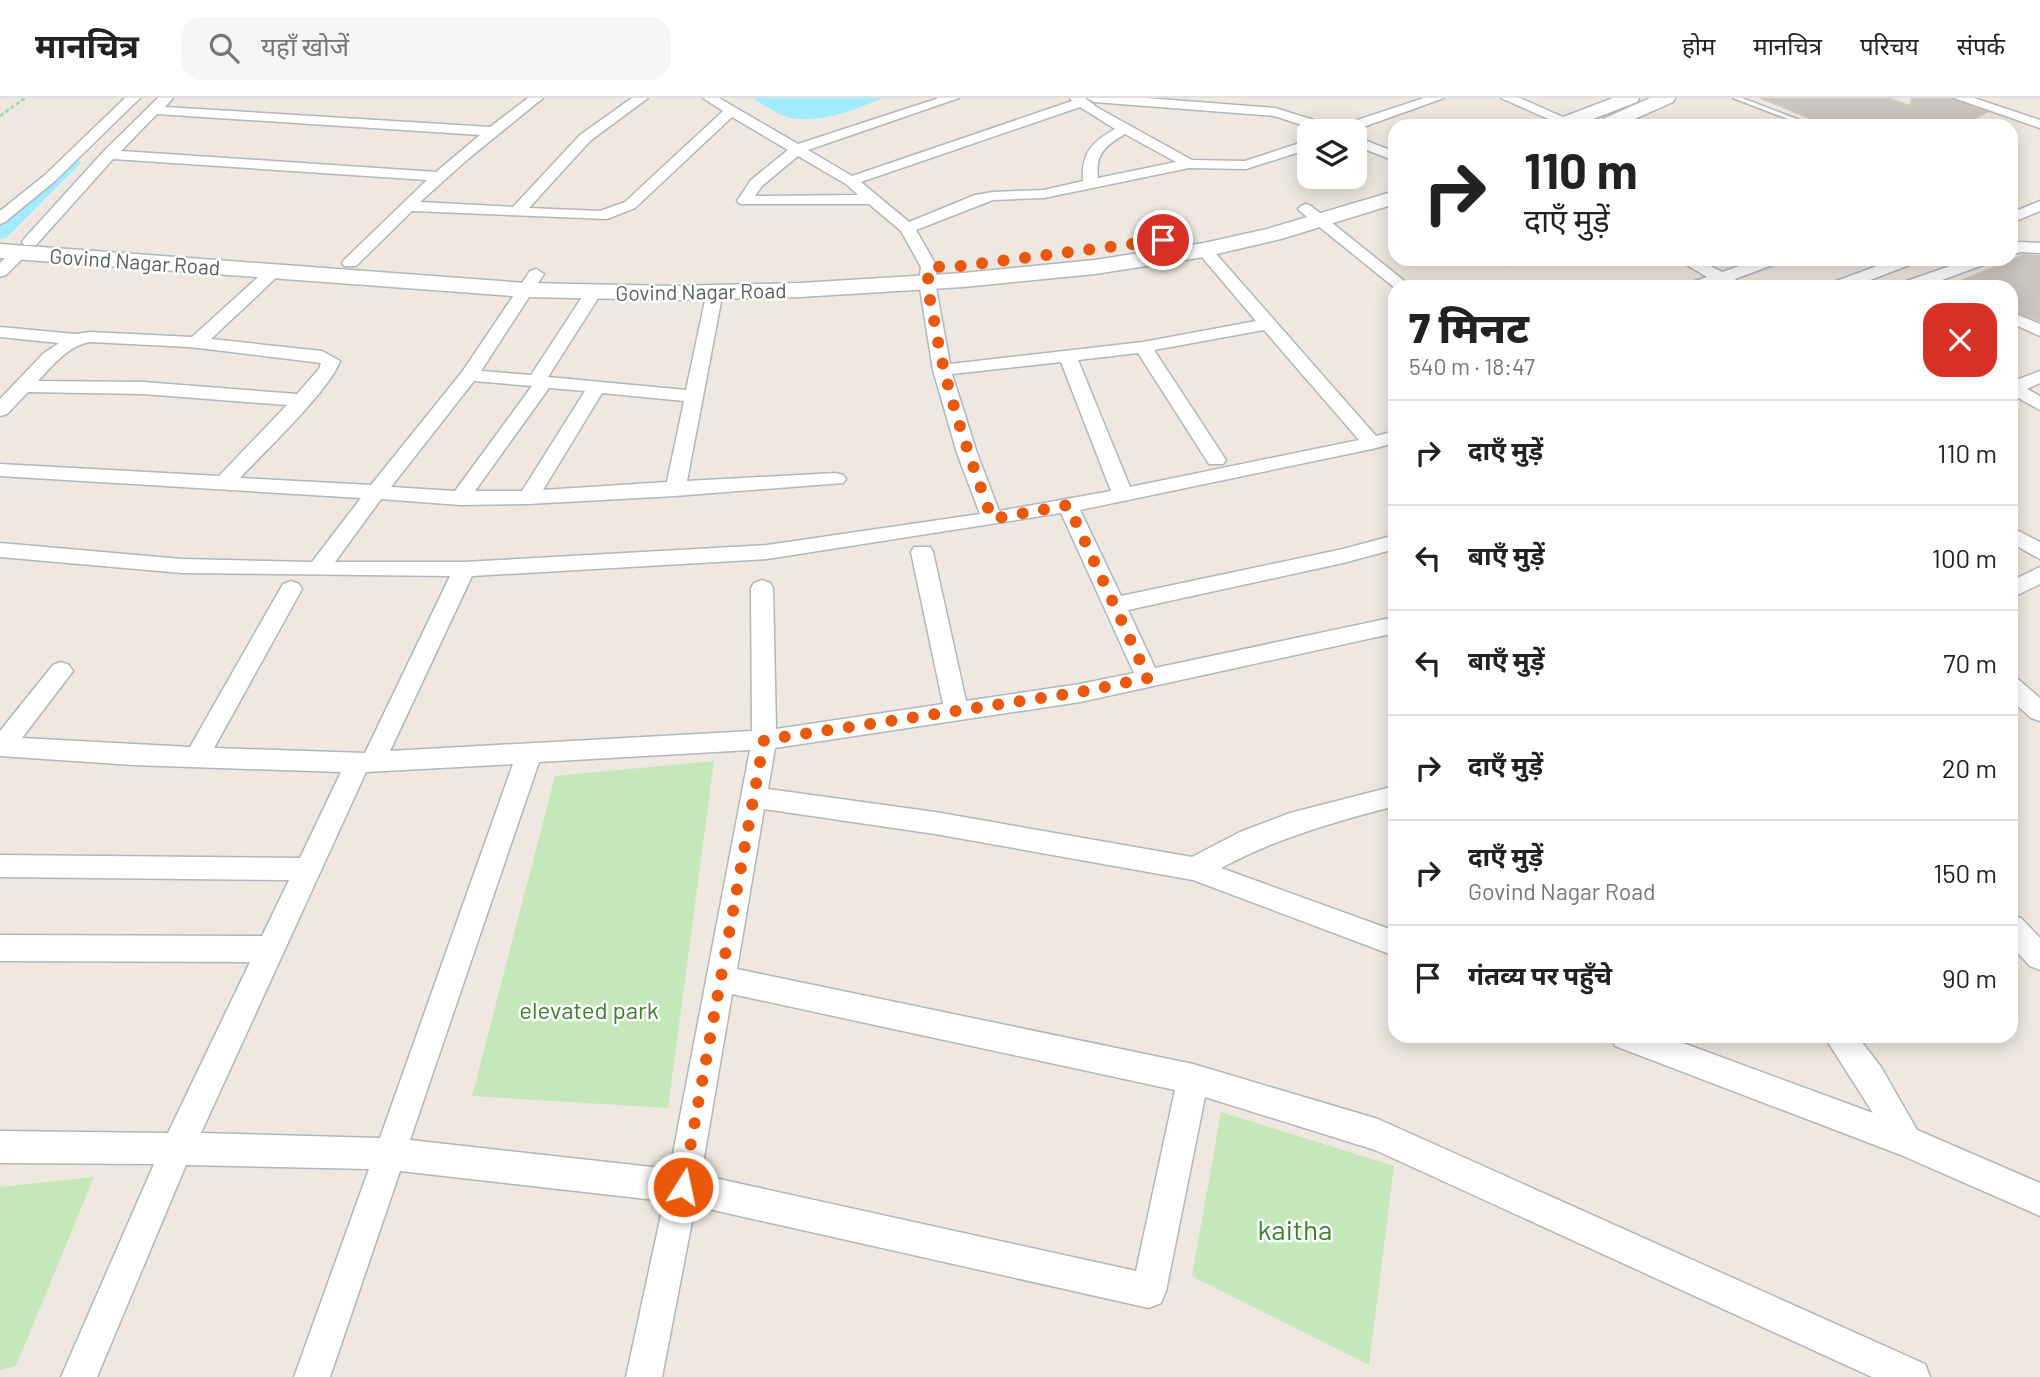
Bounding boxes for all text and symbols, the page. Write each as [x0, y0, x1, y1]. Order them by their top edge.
search box [181, 17, 671, 80]
text: मानचित्र [35, 25, 139, 65]
icon: search [205, 29, 243, 67]
text: यहाँ खोजें [261, 30, 349, 61]
text: होम [1682, 31, 1715, 60]
text: मानचित्र [1753, 31, 1822, 60]
text: परिचय [1860, 31, 1919, 60]
text: संपर्क [1957, 31, 2005, 60]
map controls [1297, 119, 1367, 189]
button: layers [1297, 119, 1367, 189]
text: 110 m [1524, 140, 1638, 199]
icon: right [1409, 147, 1500, 238]
text: दाएँ मुड़ें [1524, 200, 1610, 238]
pin [1133, 210, 1193, 270]
icon: arrive [1144, 221, 1182, 259]
street label: Govind Nagar Road [49, 243, 221, 279]
street label: Govind Nagar Road [615, 277, 787, 305]
text: 7 मिनट [1409, 301, 1529, 351]
button: close [1923, 303, 1997, 377]
text: 540 m · 18:47 [1409, 352, 1535, 380]
icon: right [1409, 434, 1447, 472]
text: दाएँ मुड़ें [1468, 434, 1543, 465]
text: 110 m [1937, 437, 1997, 468]
icon: left [1409, 539, 1447, 577]
text: बाएँ मुड़ें [1468, 539, 1545, 570]
text: 100 m [1932, 542, 1997, 573]
icon: left [1409, 644, 1447, 682]
text: बाएँ मुड़ें [1468, 644, 1545, 675]
text: 70 m [1943, 647, 1997, 678]
icon: right [1409, 749, 1447, 787]
text: दाएँ मुड़ें [1468, 749, 1543, 780]
text: 20 m [1942, 752, 1997, 783]
text: दाएँ मुड़ें [1468, 840, 1543, 871]
icon: right [1409, 854, 1447, 892]
text: 150 m [1933, 857, 1997, 888]
text: Govind Nagar Road [1468, 877, 1656, 905]
icon: arrive [1409, 959, 1447, 997]
text: गंतव्य पर पहुँचे [1468, 959, 1612, 990]
text: 90 m [1942, 962, 1997, 993]
park label: elevated park [519, 995, 659, 1024]
position arrow [646, 1150, 720, 1224]
park label: kaitha [1258, 1212, 1332, 1246]

